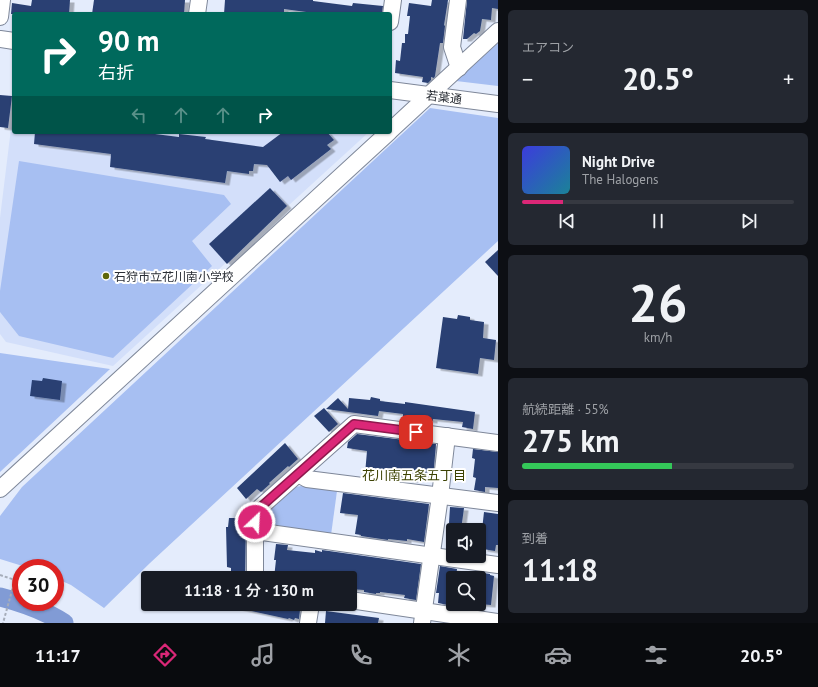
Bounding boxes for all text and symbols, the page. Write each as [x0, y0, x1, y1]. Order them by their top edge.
text: 90 m [98, 22, 159, 59]
icon: right [32, 28, 84, 80]
text: エアコン [522, 39, 574, 56]
text: 20.5° [622, 59, 694, 98]
text: 右折 [98, 61, 134, 84]
text: − [522, 65, 533, 93]
text: + [783, 65, 794, 93]
street label: 若葉通 [425, 87, 463, 107]
icon: left [128, 104, 150, 126]
icon: ahead [170, 104, 192, 126]
icon: ahead [212, 104, 234, 126]
icon: right [254, 104, 276, 126]
text: Night Drive [582, 152, 655, 171]
text: The Halogens [582, 171, 659, 188]
icon: previous [556, 210, 578, 232]
icon: pause [647, 210, 669, 232]
icon: next [738, 210, 760, 232]
place label: 石狩市立花川南小学校 [114, 269, 234, 284]
text: 26 [629, 269, 687, 336]
marker: 石狩市立花川南小学校 [101, 271, 111, 281]
text: km/h [644, 329, 672, 346]
text: 航続距離 · 55% [522, 401, 609, 418]
pin [399, 415, 433, 449]
icon: arrive [405, 421, 427, 443]
text: 275 km [522, 421, 620, 460]
district label: 花川南五条五丁目 [362, 467, 466, 484]
position arrow [234, 501, 276, 543]
map controls [446, 523, 486, 611]
button: sound [446, 523, 486, 563]
text: 到着 [522, 530, 548, 547]
text: 11:18 [522, 550, 598, 589]
speed limit sign: 30 [12, 559, 64, 611]
button: search [446, 571, 486, 611]
text: 11:18 · 1 分 · 130 m [184, 581, 314, 600]
icon: directions [151, 641, 179, 669]
icon: music [249, 641, 277, 669]
icon: phone [347, 641, 375, 669]
icon: climate [445, 641, 473, 669]
icon: car [544, 641, 572, 669]
icon: filters [642, 641, 670, 669]
text: 11:17 [35, 644, 81, 667]
text: 20.5° [740, 644, 783, 667]

